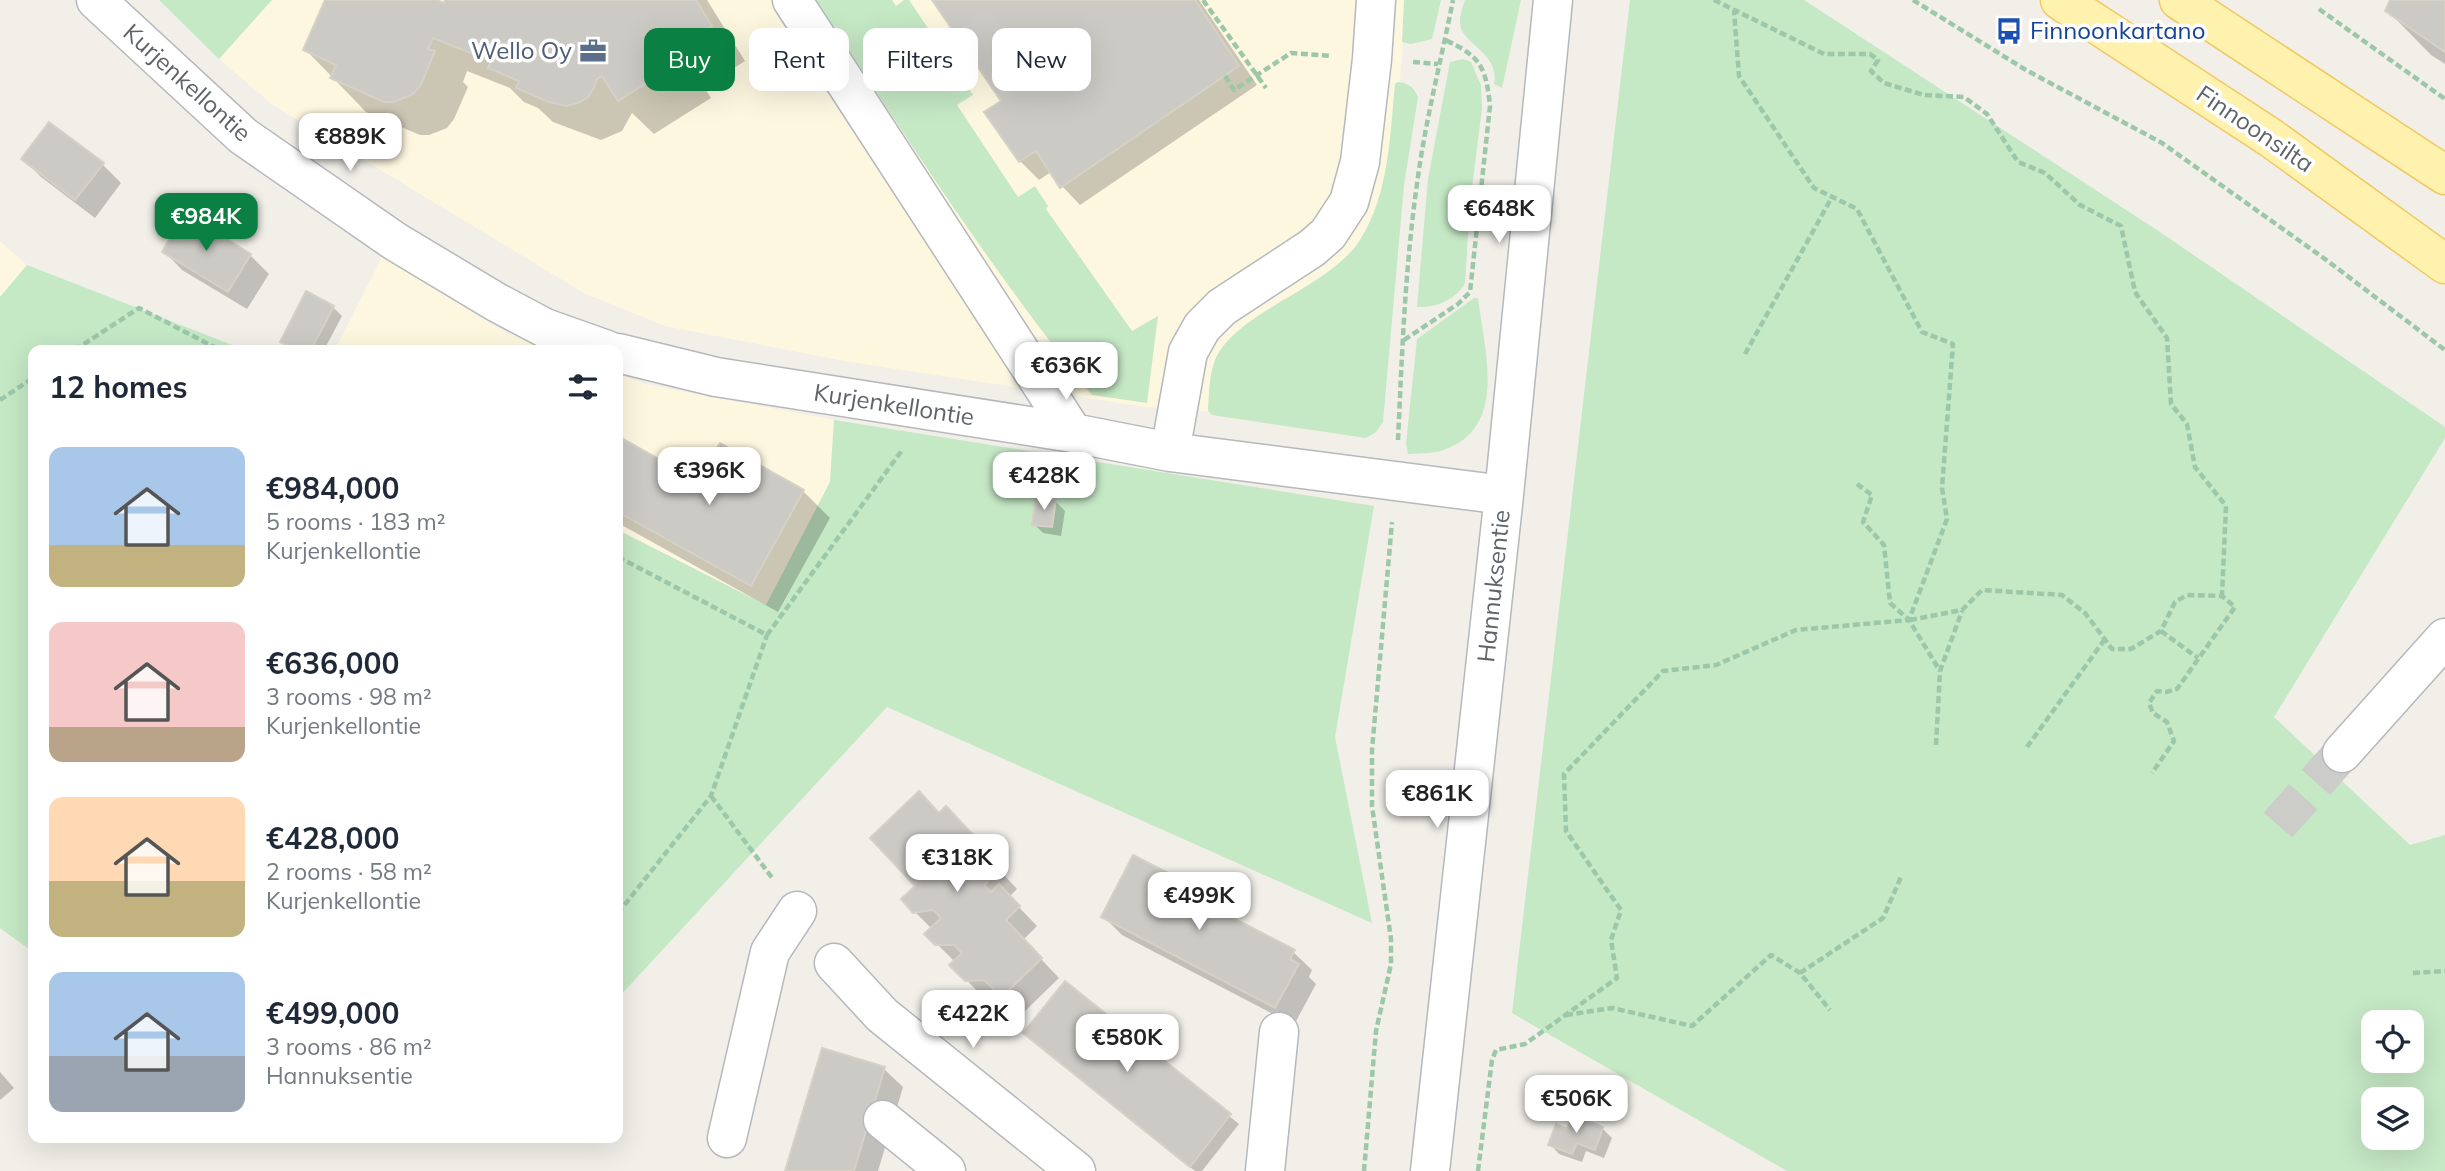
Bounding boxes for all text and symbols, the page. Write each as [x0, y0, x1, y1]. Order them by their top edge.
place label: Finnoonkartano [2030, 15, 2205, 45]
bus stop icon: Finnoonkartano [1994, 16, 2024, 46]
street label: Kurjenkellontie [117, 17, 258, 148]
chip: Buy [644, 28, 735, 91]
chip: Rent [749, 28, 849, 91]
chip: Filters [863, 28, 978, 91]
chip: New [992, 28, 1091, 91]
place label: Wello Oy [471, 35, 572, 65]
office icon: Wello Oy [578, 36, 608, 66]
street label: Finnoonsilta [2191, 78, 2320, 178]
pin: €889K [301, 114, 399, 173]
text: €889K [315, 121, 385, 150]
pin: €648K [1450, 186, 1548, 245]
text: €648K [1464, 193, 1534, 222]
pin: €984K [157, 194, 255, 253]
text: €984K [171, 201, 241, 230]
pin: €636K [1017, 342, 1115, 402]
text: €636K [1031, 350, 1101, 379]
text: 12 homes [49, 368, 188, 406]
icon: filters [564, 368, 602, 406]
street label: Kurjenkellontie [812, 377, 976, 431]
pin: €396K [660, 448, 758, 507]
pin: €428K [995, 452, 1093, 512]
text: €396K [674, 455, 744, 484]
text: €428K [1009, 460, 1079, 489]
text: €984,000 [266, 469, 399, 507]
icon: home [105, 475, 189, 559]
text: 5 rooms · 183 m² [266, 507, 446, 536]
street label: Hannuksentie [1470, 508, 1516, 664]
text: Kurjenkellontie [266, 536, 421, 565]
text: €636,000 [266, 644, 399, 682]
icon: home [105, 650, 189, 734]
text: 3 rooms · 98 m² [266, 682, 432, 711]
text: Kurjenkellontie [266, 711, 421, 740]
pin: €861K [1388, 770, 1486, 830]
text: €861K [1402, 778, 1472, 807]
text: €428,000 [266, 819, 399, 857]
icon: home [105, 825, 189, 909]
pin: €318K [908, 834, 1006, 894]
text: €318K [922, 842, 992, 871]
text: 2 rooms · 58 m² [266, 857, 432, 886]
pin: €499K [1150, 872, 1248, 932]
text: €499K [1164, 880, 1234, 909]
text: Kurjenkellontie [266, 886, 421, 915]
pin: €422K [924, 990, 1022, 1050]
text: €499,000 [266, 994, 399, 1032]
text: €422K [938, 998, 1008, 1027]
icon: home [105, 1000, 189, 1084]
map controls [2361, 1010, 2424, 1150]
button: locate [2361, 1010, 2424, 1073]
pin: €580K [1078, 1014, 1176, 1074]
text: €580K [1092, 1022, 1162, 1051]
text: 3 rooms · 86 m² [266, 1032, 432, 1061]
text: Hannuksentie [266, 1061, 413, 1090]
pin: €506K [1527, 1076, 1625, 1135]
text: €506K [1541, 1083, 1611, 1112]
button: layers [2361, 1087, 2424, 1150]

